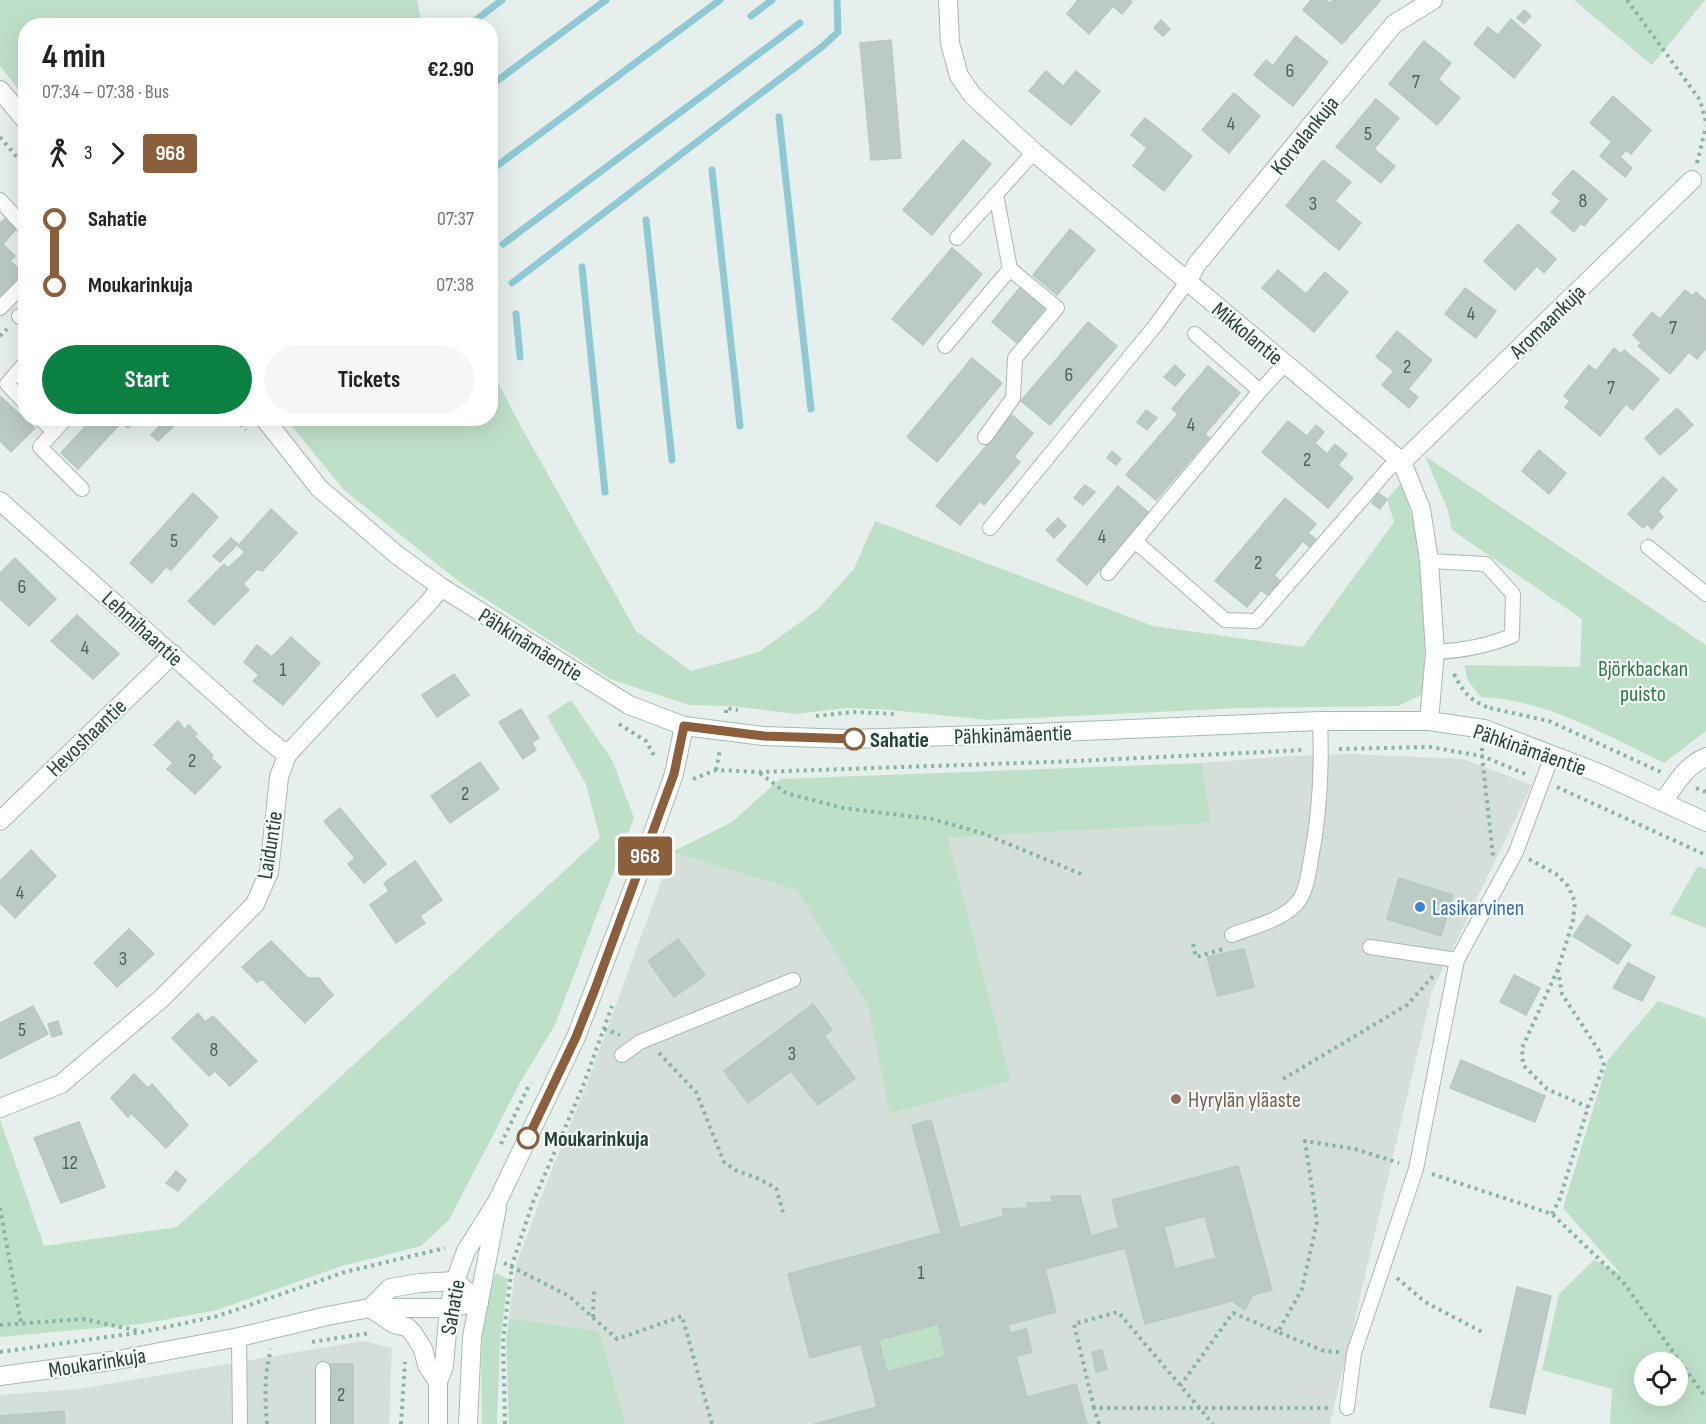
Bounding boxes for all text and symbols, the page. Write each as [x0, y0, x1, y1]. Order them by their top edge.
text: 4 min [42, 37, 106, 77]
text: €2.90 [427, 56, 474, 83]
house number: 6 [1286, 59, 1294, 83]
house number: 7 [1412, 70, 1420, 94]
text: 07:34 – 07:38 · Bus [42, 80, 169, 104]
street label: Korvalankuja [1265, 91, 1345, 181]
house number: 4 [1227, 112, 1235, 136]
house number: 5 [1364, 122, 1372, 146]
icon: walk [42, 137, 75, 170]
icon: forward [101, 137, 134, 170]
text: 3 [84, 141, 92, 165]
text: 968 [155, 141, 185, 166]
house number: 8 [1579, 189, 1587, 213]
house number: 3 [1309, 192, 1317, 216]
text: Sahatie [88, 206, 147, 233]
text: 07:37 [437, 207, 474, 231]
text: Moukarinkuja [88, 272, 193, 299]
text: 07:38 [436, 273, 474, 297]
street label: Aromaankuja [1504, 279, 1592, 366]
street label: Mikkolantie [1206, 297, 1288, 372]
house number: 4 [1467, 302, 1475, 326]
house number: 7 [1669, 316, 1677, 340]
button: Start [42, 345, 252, 414]
button: Tickets [264, 345, 474, 414]
house number: 2 [1403, 355, 1411, 379]
house number: 6 [1065, 363, 1073, 387]
house number: 7 [1607, 376, 1615, 400]
house number: 4 [1187, 413, 1195, 437]
house number: 2 [1303, 448, 1311, 472]
house number: 4 [1098, 525, 1106, 549]
house number: 5 [170, 529, 178, 553]
house number: 2 [1254, 551, 1262, 575]
house number: 6 [18, 575, 26, 599]
street label: Lehmihaantie [96, 586, 188, 673]
street label: Pähkinämäentie [473, 603, 587, 688]
house number: 4 [81, 636, 89, 660]
park label: Björkbackan puisto [1598, 656, 1688, 708]
house number: 1 [280, 658, 287, 682]
street label: Hevoshaantie [41, 693, 133, 783]
street label: Pähkinämäentie [1469, 718, 1590, 782]
street label: Pähkinämäentie [954, 720, 1072, 751]
place label: Sahatie [870, 727, 929, 754]
marker: Sahatie [843, 728, 865, 750]
house number: 2 [188, 749, 196, 773]
house number: 2 [461, 782, 469, 806]
street label: Laiduntie [252, 809, 289, 881]
line badge: 968 [610, 836, 680, 876]
text: 968 [630, 844, 660, 869]
house number: 4 [16, 881, 24, 905]
place label: Lasikarvinen [1432, 895, 1524, 922]
marker: Lasikarvinen [1413, 900, 1427, 914]
house number: 3 [119, 947, 127, 971]
house number: 5 [18, 1018, 26, 1042]
house number: 8 [210, 1038, 218, 1062]
house number: 3 [788, 1042, 796, 1066]
place label: Hyrylän yläaste [1188, 1087, 1301, 1114]
marker: Hyrylän yläaste [1169, 1092, 1183, 1106]
place label: Moukarinkuja [544, 1126, 649, 1153]
marker: Moukarinkuja [517, 1127, 539, 1149]
house number: 12 [62, 1151, 78, 1175]
house number: 1 [918, 1261, 925, 1285]
street label: Sahatie [435, 1278, 472, 1337]
street label: Moukarinkuja [47, 1342, 148, 1384]
map controls [1634, 1352, 1688, 1406]
button: locate [1634, 1352, 1688, 1406]
house number: 2 [337, 1383, 345, 1407]

